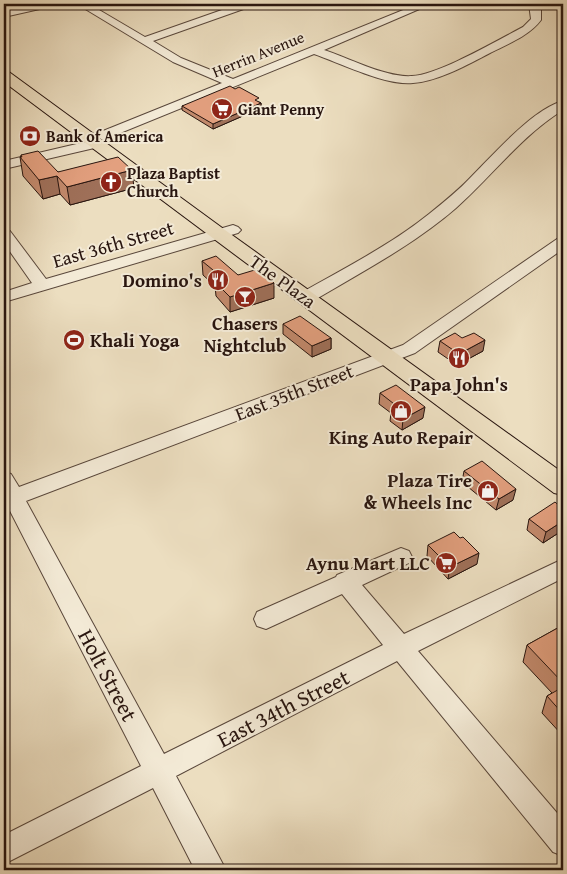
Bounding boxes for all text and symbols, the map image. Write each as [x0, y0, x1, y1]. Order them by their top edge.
street label: Herrin Avenue [208, 25, 308, 83]
supermarket icon: Giant Penny [210, 97, 234, 121]
place label: Giant Penny [238, 97, 325, 121]
bank icon: Bank of America [18, 124, 42, 148]
place label: Bank of America [46, 124, 164, 148]
place label: Plaza Baptist Church [127, 161, 220, 203]
church icon: Plaza Baptist Church [99, 170, 123, 194]
street label: East 36th Street [49, 213, 177, 275]
street label: The Plaza [244, 247, 322, 315]
place label: Domino's [123, 266, 202, 294]
restaurant icon: Domino's [206, 268, 230, 292]
bar icon: Chasers Nightclub [233, 285, 257, 309]
place label: Chasers Nightclub [204, 309, 286, 359]
place label: Khali Yoga [90, 326, 180, 354]
sports icon: Khali Yoga [62, 328, 86, 352]
restaurant icon: Papa John's [447, 346, 471, 370]
street label: East 35th Street [231, 356, 358, 427]
place label: Papa John's [410, 370, 508, 398]
shop icon: King Auto Repair [389, 399, 413, 423]
place label: King Auto Repair [329, 423, 473, 451]
place label: Plaza Tire & Wheels Inc [364, 466, 472, 516]
shop icon: Plaza Tire & Wheels Inc [476, 479, 500, 503]
place label: Aynu Mart LLC [306, 549, 430, 577]
supermarket icon: Aynu Mart LLC [434, 551, 458, 575]
street label: Holt Street [70, 623, 146, 727]
street label: East 34th Street [211, 661, 355, 755]

